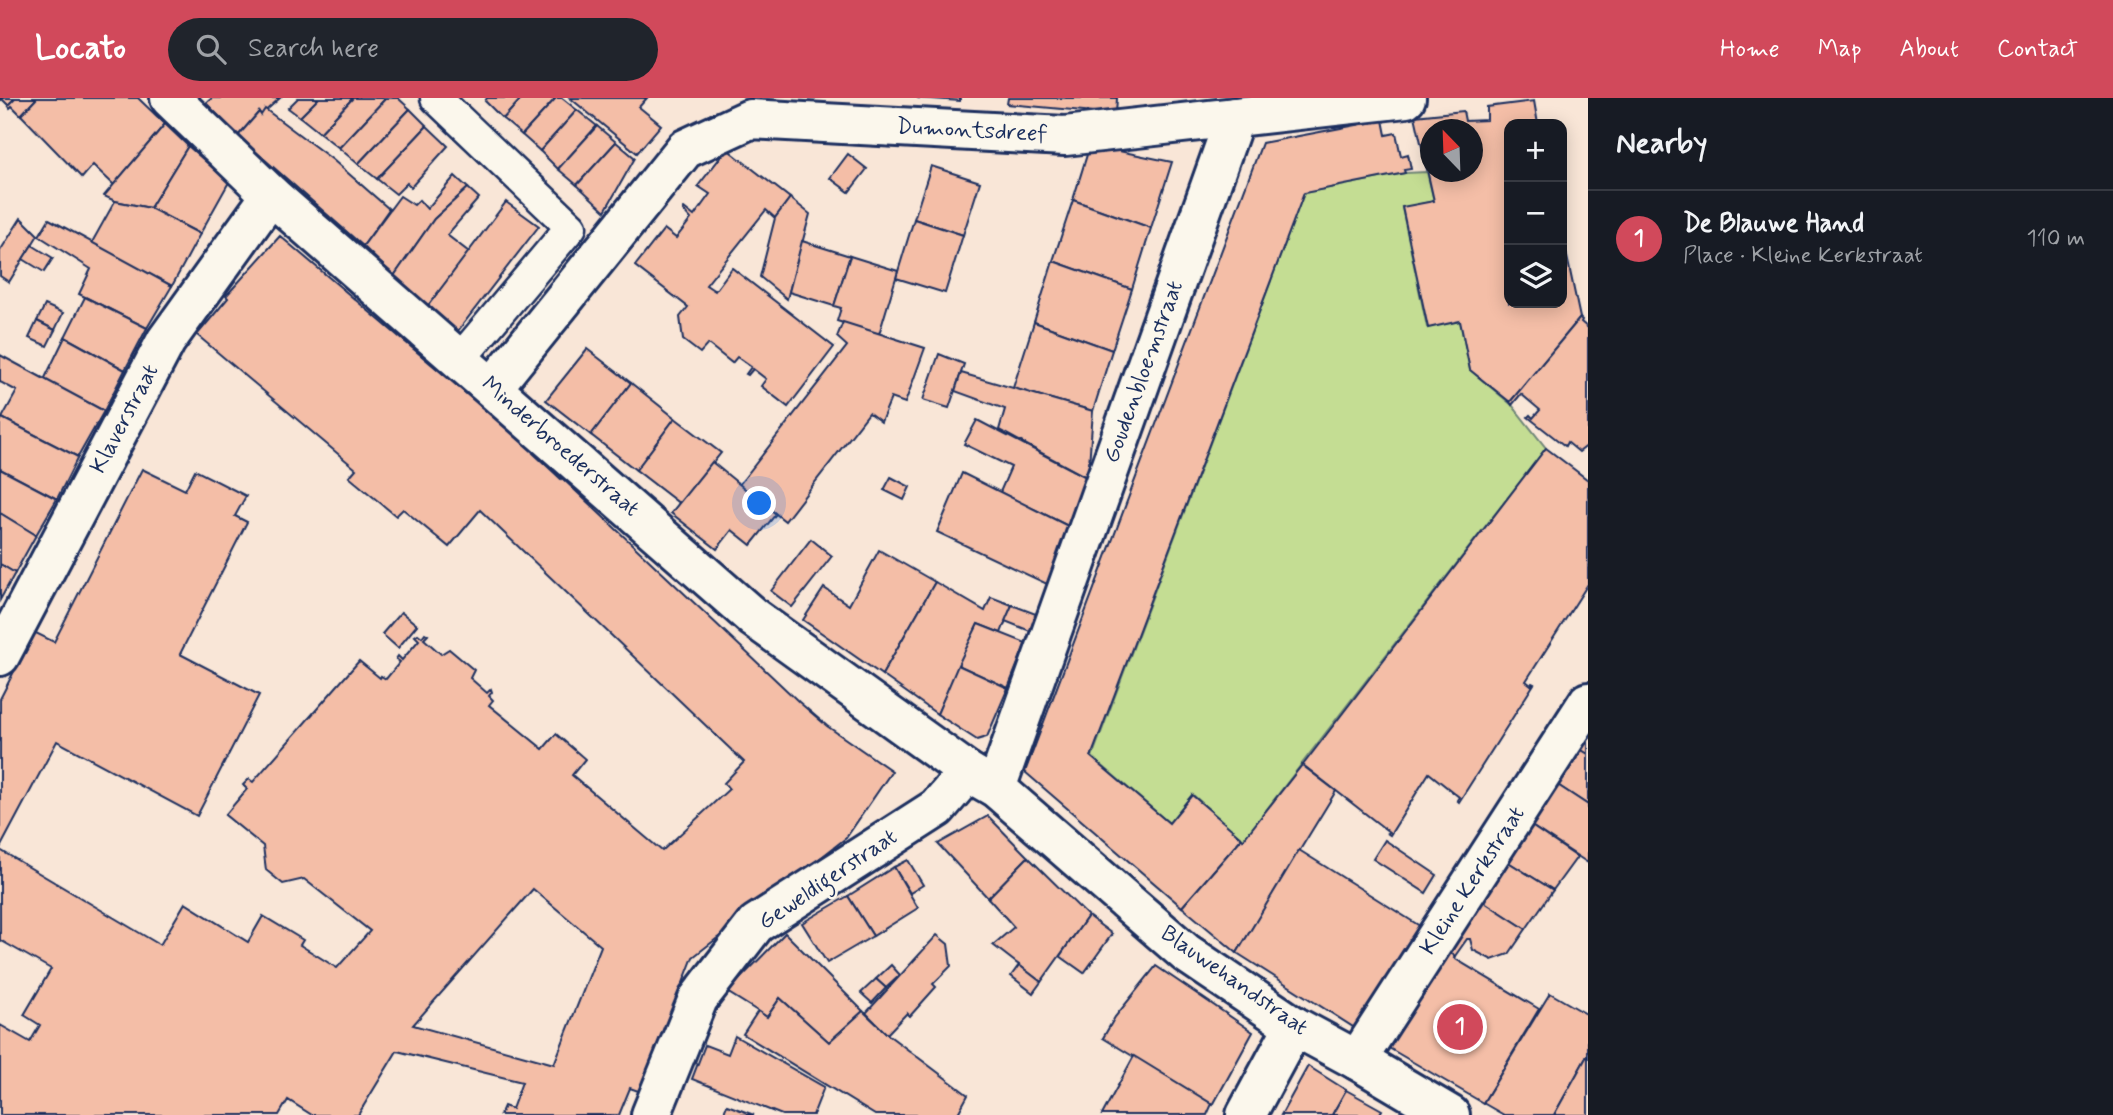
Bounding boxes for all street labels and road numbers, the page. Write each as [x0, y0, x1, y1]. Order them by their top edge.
street label: Dumontsdreef [896, 112, 1048, 150]
street label: Goudenbloemstraat [1097, 277, 1191, 467]
street label: Klaverstraat [84, 359, 166, 479]
street label: Minderbroederstraat [475, 370, 645, 524]
street label: Kleine Kerkstraat [1414, 801, 1532, 961]
street label: Geweldigerstraat [753, 822, 904, 939]
street label: Blauwehandstraat [1154, 919, 1314, 1043]

